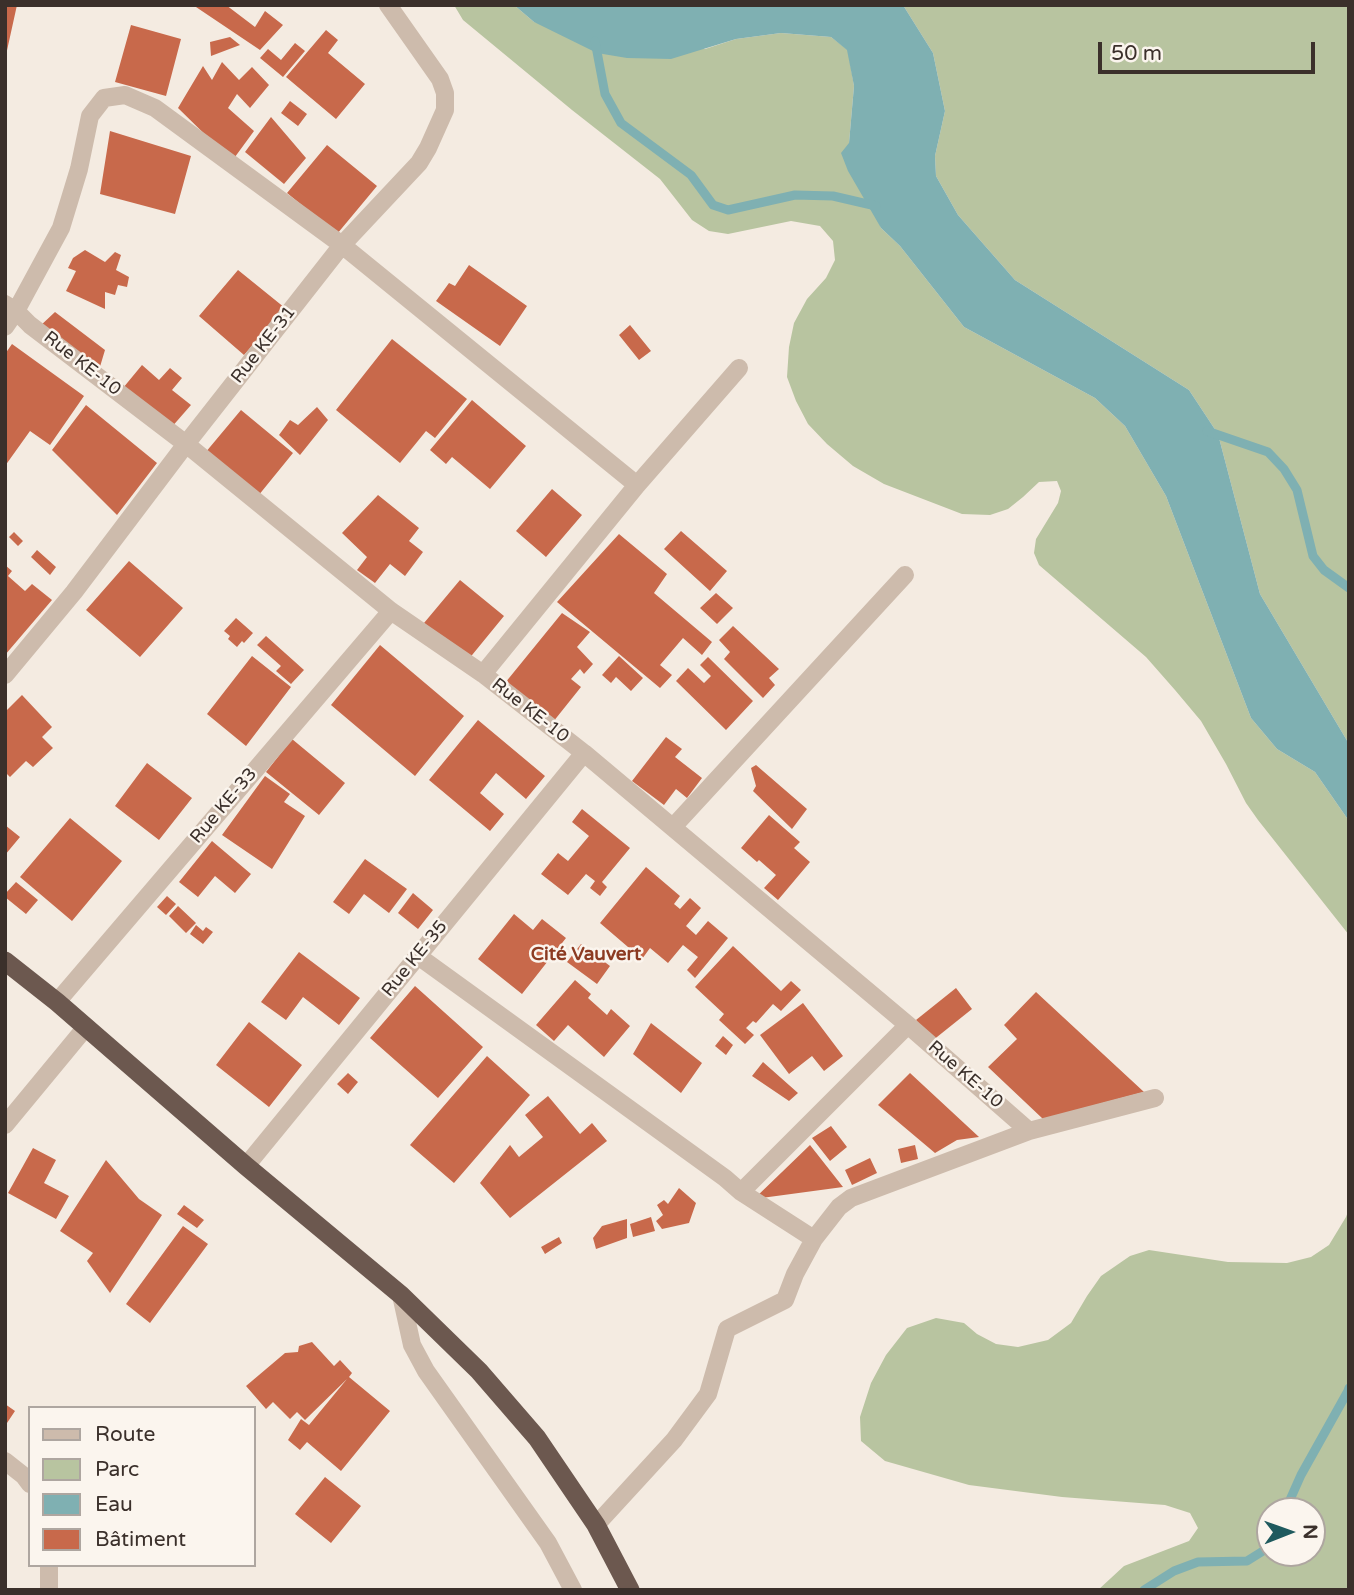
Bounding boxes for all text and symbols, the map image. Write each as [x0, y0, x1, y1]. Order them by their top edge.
scale bar [1102, 28, 1319, 72]
text: 50 m [1111, 41, 1162, 66]
street label: Rue KE-31 [227, 302, 301, 388]
street label: Rue KE-10 [39, 327, 125, 401]
street label: Rue KE-10 [487, 674, 573, 748]
street label: Rue KE-33 [186, 764, 262, 848]
street label: Rue KE-35 [378, 916, 452, 1002]
district label: Cité Vauvert [531, 944, 641, 966]
street label: Rue KE-10 [923, 1037, 1007, 1113]
legend [28, 1406, 256, 1567]
text: Route [95, 1422, 155, 1447]
text: Parc [95, 1457, 139, 1482]
text: Eau [95, 1492, 133, 1517]
north arrow [1256, 1497, 1326, 1567]
text: N [1299, 1524, 1321, 1539]
text: Bâtiment [95, 1527, 186, 1552]

